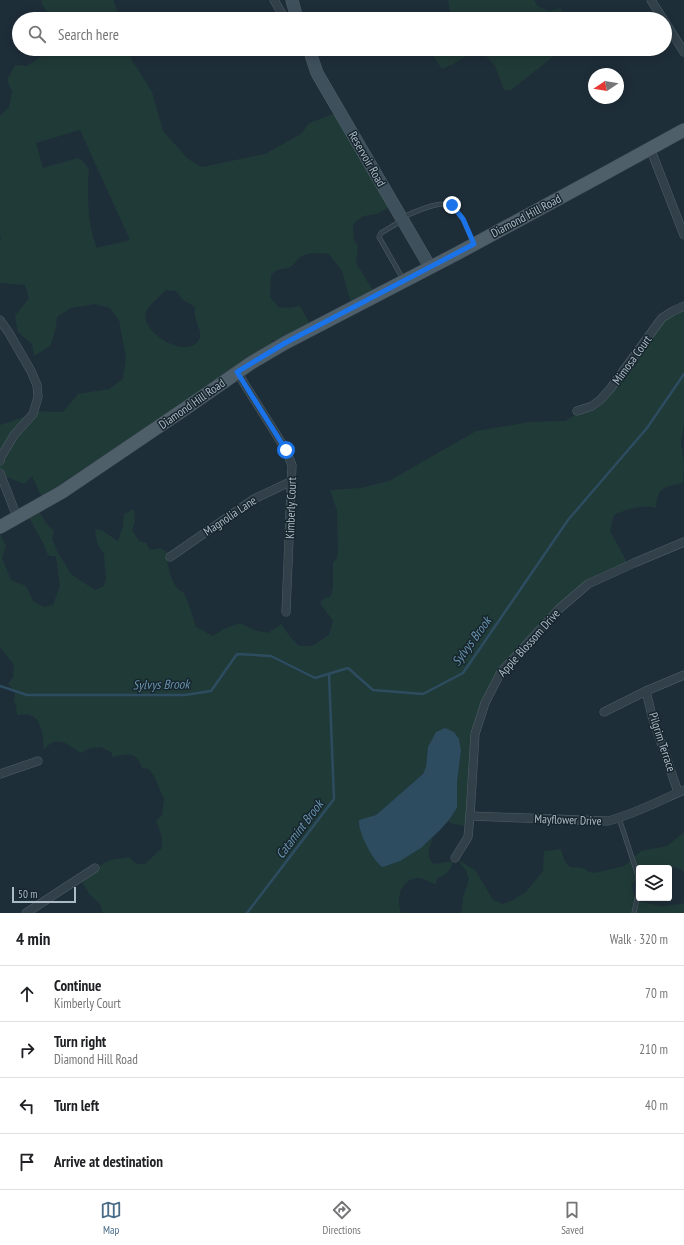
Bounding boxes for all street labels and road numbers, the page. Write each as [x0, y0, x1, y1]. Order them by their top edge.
street label: Reservoir Road [346, 128, 389, 189]
street label: Diamond Hill Road [488, 191, 563, 240]
street label: Mimosa Court [609, 332, 655, 387]
street label: Diamond Hill Road [156, 375, 228, 432]
street label: Kimberly Court [282, 476, 299, 539]
street label: Magnolia Lane [200, 492, 259, 539]
street label: Apple Blossom Drive [494, 606, 563, 679]
street label: Pilgrim Terrace [646, 710, 679, 773]
street label: Mayflower Drive [534, 811, 602, 828]

